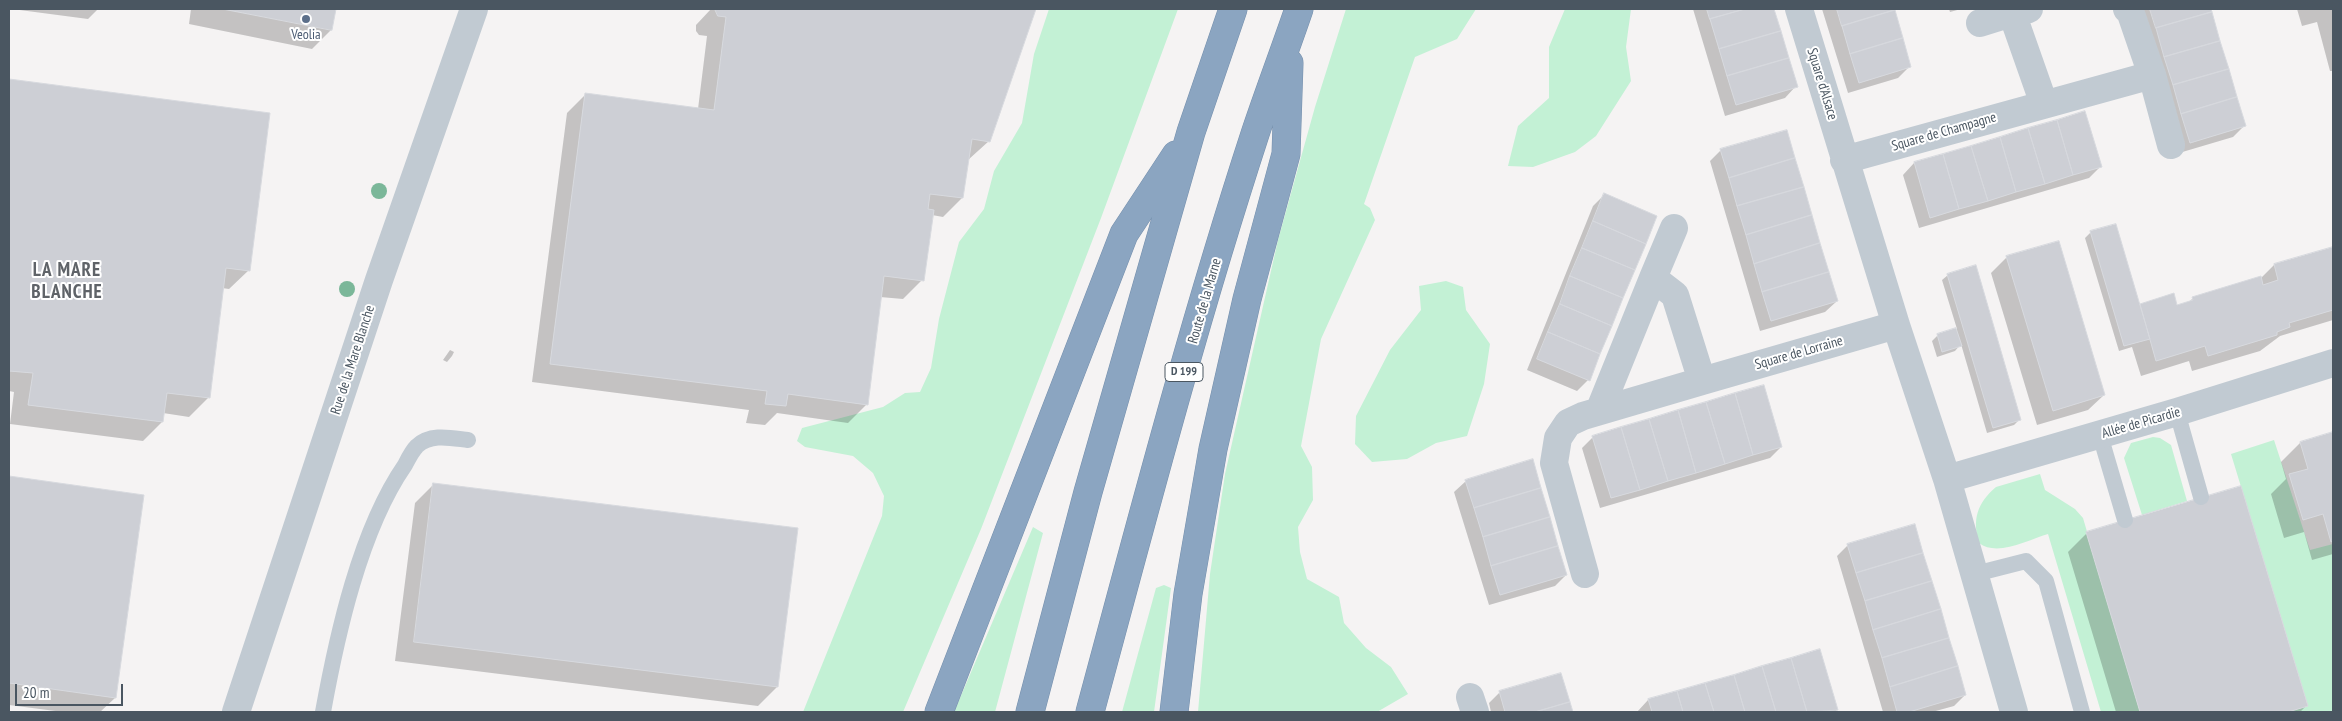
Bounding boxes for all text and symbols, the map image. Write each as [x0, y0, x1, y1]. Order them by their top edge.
marker: Veolia [300, 13, 312, 25]
place label: Veolia [291, 27, 321, 43]
street label: Square d'Alsace [1803, 46, 1841, 122]
street label: Square de Champagne [1890, 109, 1998, 155]
street label: Route de la Marne [1185, 257, 1225, 345]
district label: LA MARE BLANCHE [30, 260, 104, 304]
street label: Rue de la Mare Blanche [327, 303, 379, 417]
street label: Square de Lorraine [1753, 332, 1845, 374]
road number: D 199 [1165, 362, 1203, 382]
street label: Allée de Picardie [2100, 404, 2182, 442]
scale bar [18, 674, 125, 706]
text: 20 m [23, 683, 49, 702]

